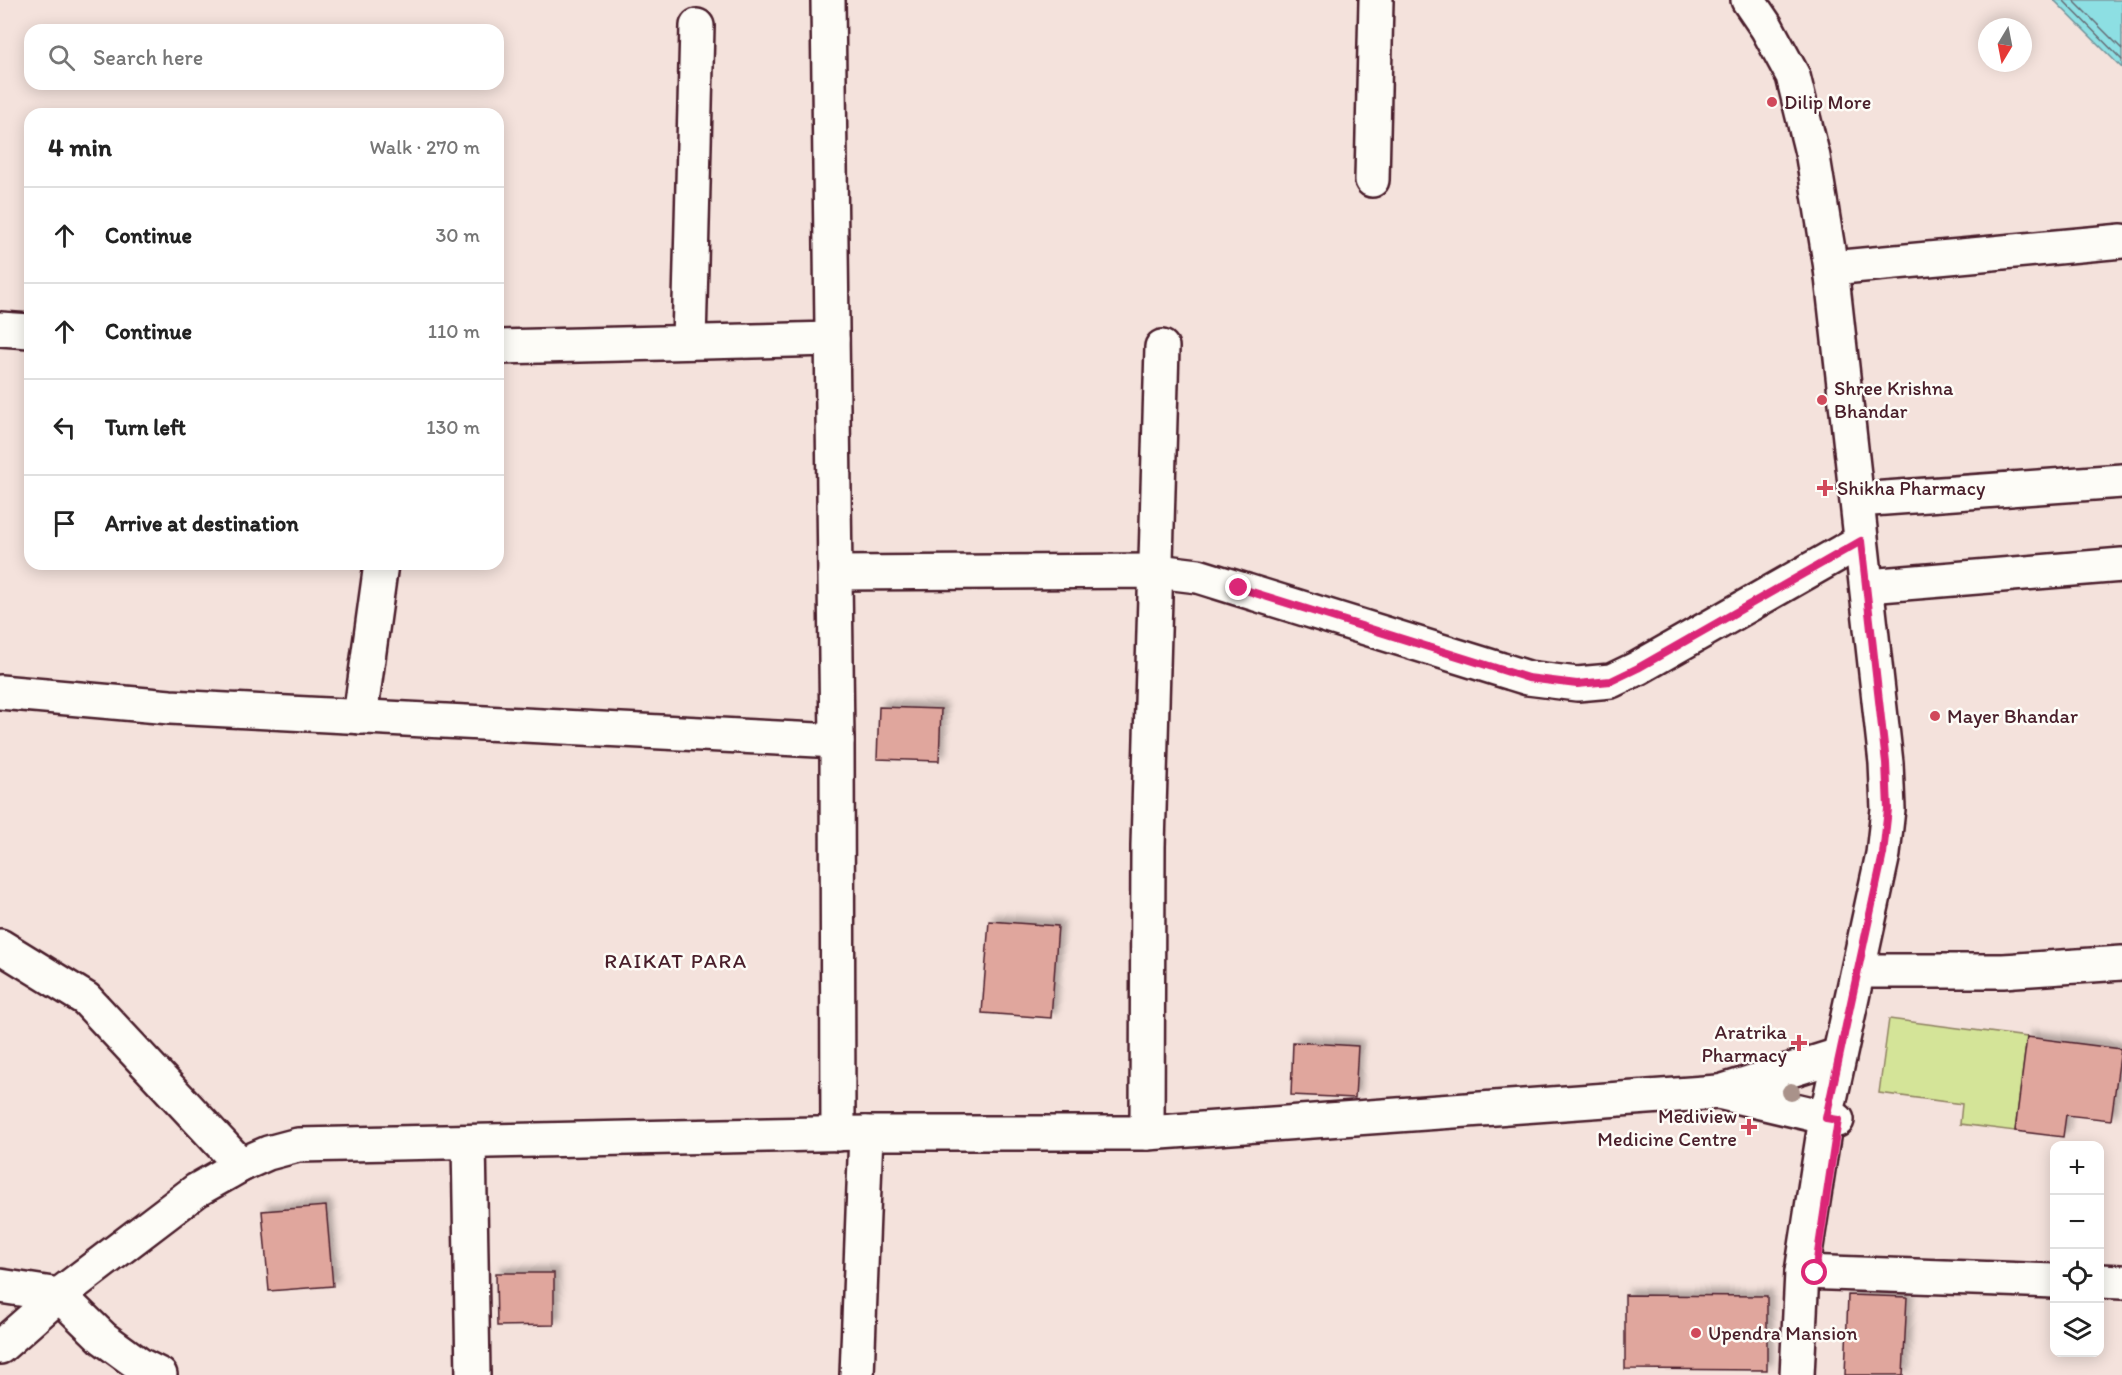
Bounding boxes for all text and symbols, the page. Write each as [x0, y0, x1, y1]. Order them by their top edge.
north arrow [1978, 18, 2032, 72]
search box [24, 24, 504, 90]
icon: search [45, 41, 78, 74]
text: Search here [93, 44, 203, 71]
place label: Dilip More [1784, 90, 1871, 114]
marker: Dilip More [1765, 95, 1779, 109]
text: 4 min [48, 131, 112, 163]
text: Walk · 270 m [369, 135, 480, 159]
icon: ahead [48, 219, 81, 252]
text: Continue [105, 222, 192, 249]
text: 30 m [435, 223, 480, 247]
icon: ahead [48, 315, 81, 348]
text: Continue [105, 318, 192, 345]
text: 110 m [428, 319, 480, 343]
place label: Shree Krishna Bhandar [1834, 376, 1954, 423]
marker: Shree Krishna Bhandar [1815, 393, 1829, 407]
icon: left [48, 411, 81, 444]
text: Turn left [105, 414, 186, 441]
text: 130 m [426, 415, 480, 439]
place label: Shikha Pharmacy [1837, 476, 1986, 500]
marker: Shikha Pharmacy [1818, 481, 1832, 495]
icon: arrive [48, 507, 81, 540]
text: Arrive at destination [105, 510, 299, 537]
route end [1225, 574, 1251, 600]
place label: Mayer Bhandar [1947, 704, 2078, 728]
marker: Mayer Bhandar [1928, 709, 1942, 723]
district label: RAIKAT PARA [604, 948, 748, 973]
place label: Aratrika Pharmacy [1701, 1020, 1788, 1067]
marker: Aratrika Pharmacy [1792, 1036, 1806, 1050]
place label: Mediview Medicine Centre [1597, 1104, 1737, 1151]
marker: Mediview Medicine Centre [1742, 1120, 1756, 1134]
map controls [2050, 1141, 2104, 1357]
button: + [2050, 1141, 2104, 1195]
button: − [2050, 1195, 2104, 1249]
button: locate [2050, 1249, 2104, 1303]
route start [1801, 1259, 1827, 1285]
button: layers [2050, 1303, 2104, 1357]
place label: Upendra Mansion [1708, 1321, 1858, 1345]
marker: Upendra Mansion [1689, 1326, 1703, 1340]

